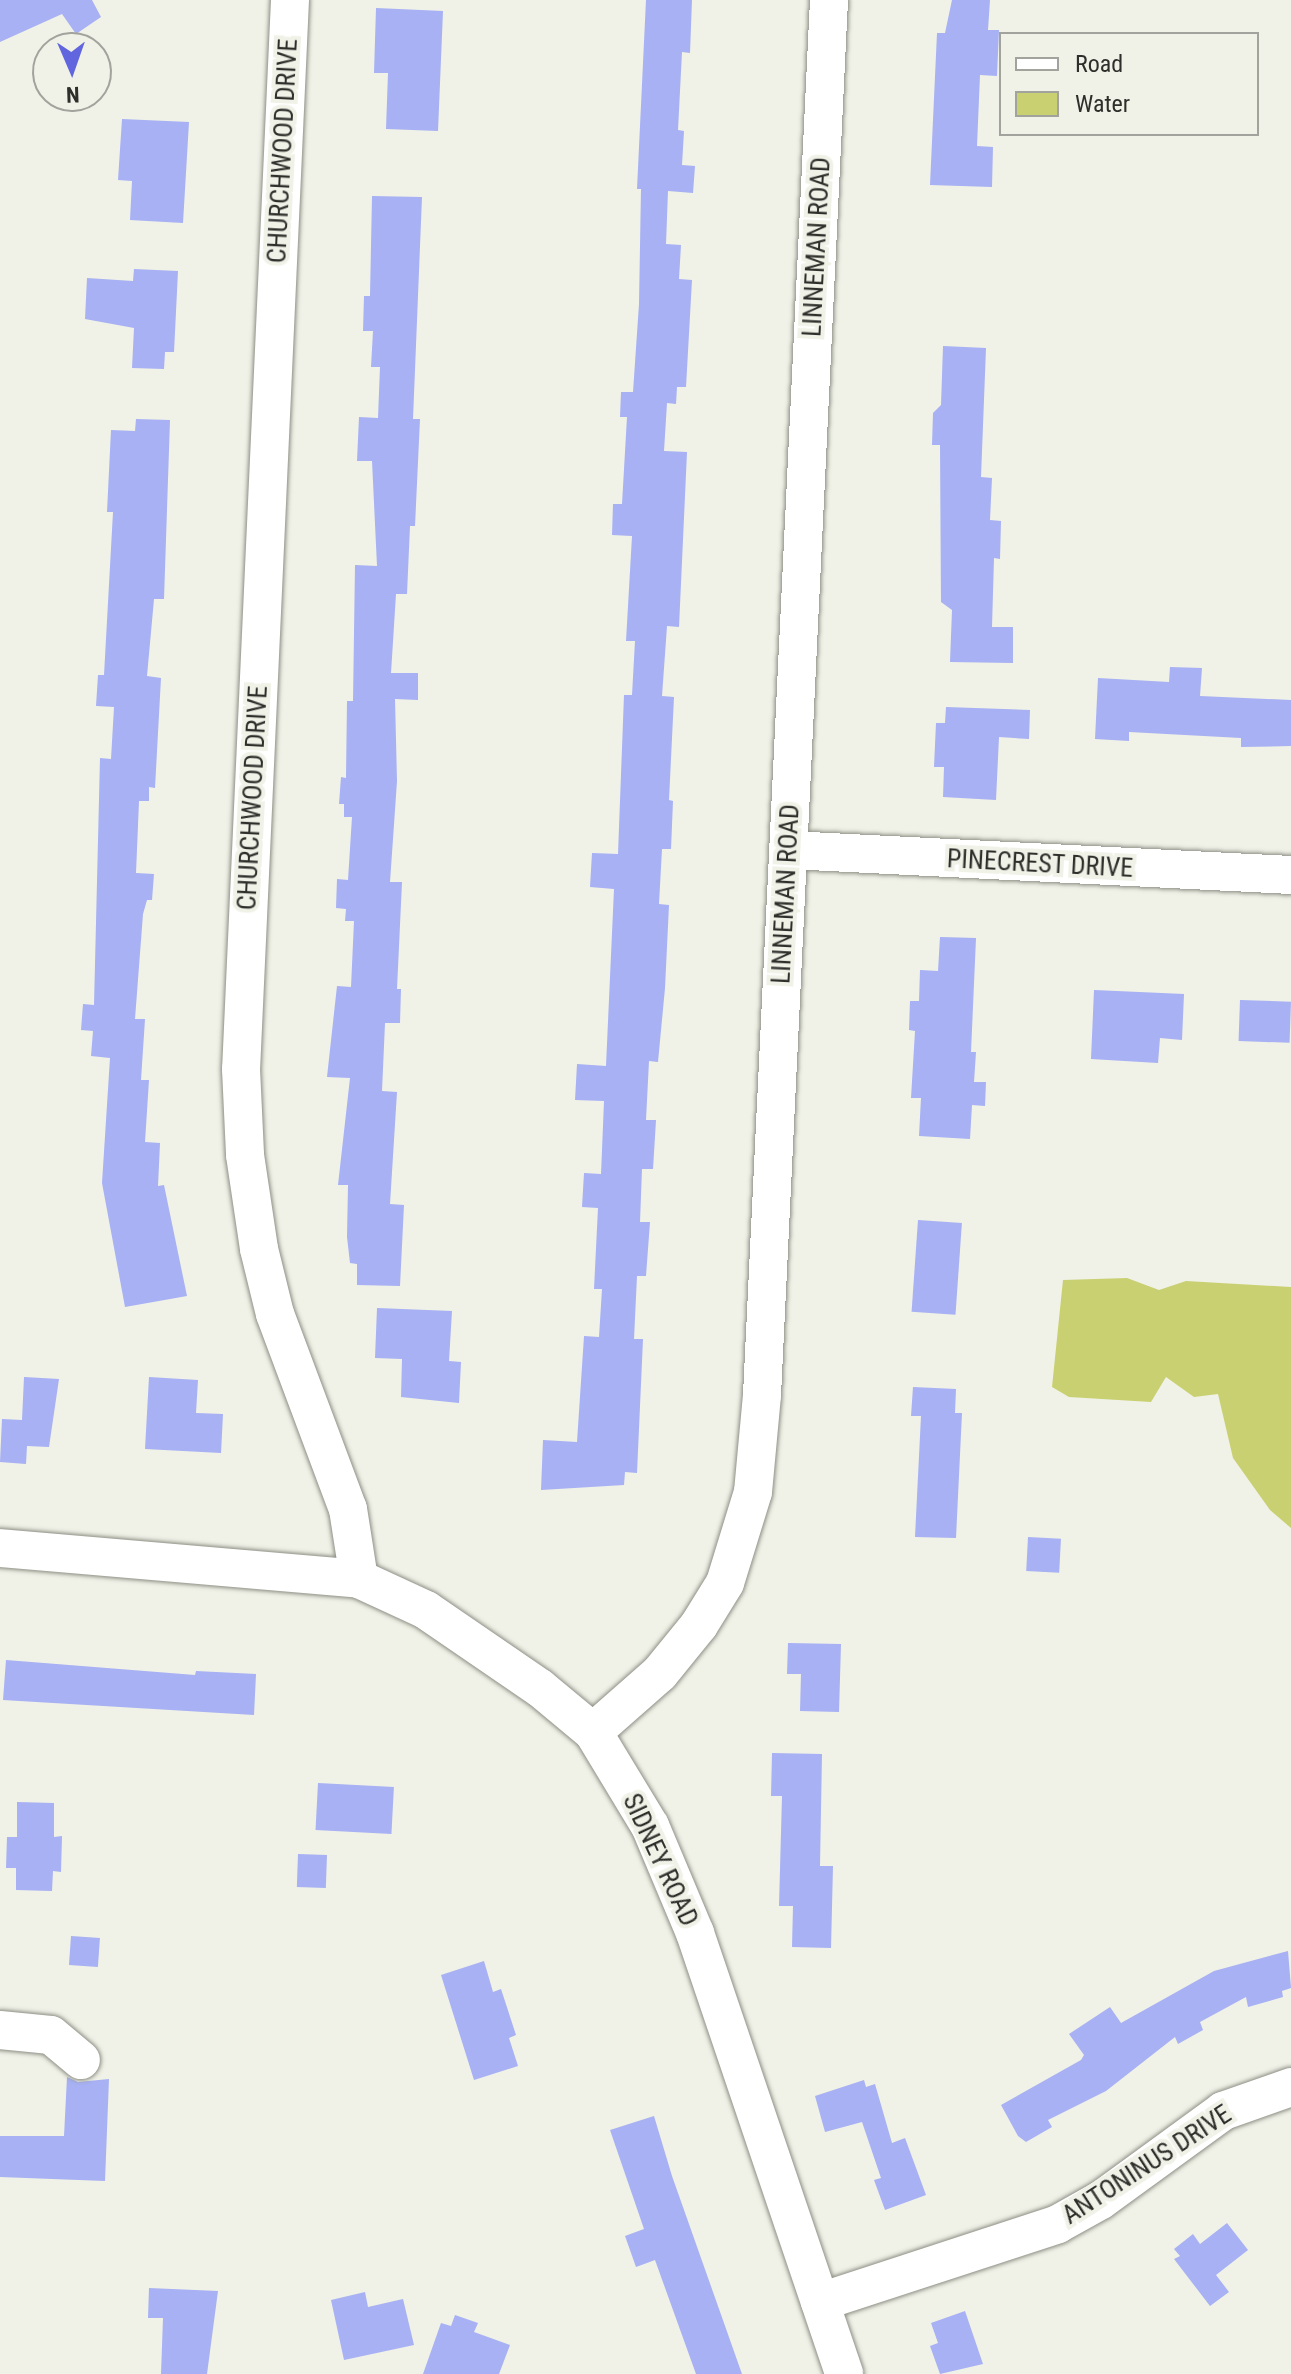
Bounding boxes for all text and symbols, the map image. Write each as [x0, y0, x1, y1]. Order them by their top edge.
north arrow [32, 32, 112, 112]
legend [999, 32, 1259, 136]
street label: CHURCHWOOD DRIVE [262, 38, 304, 264]
text: Road [1075, 50, 1123, 78]
text: N [66, 82, 80, 107]
text: Water [1075, 90, 1130, 118]
street label: LINNEMAN ROAD [797, 156, 837, 338]
street label: CHURCHWOOD DRIVE [232, 685, 274, 911]
street label: LINNEMAN ROAD [766, 803, 806, 985]
street label: PINECREST DRIVE [946, 844, 1134, 884]
street label: SIDNEY ROAD [616, 1789, 704, 1931]
street label: ANTONINUS DRIVE [1057, 2099, 1237, 2231]

